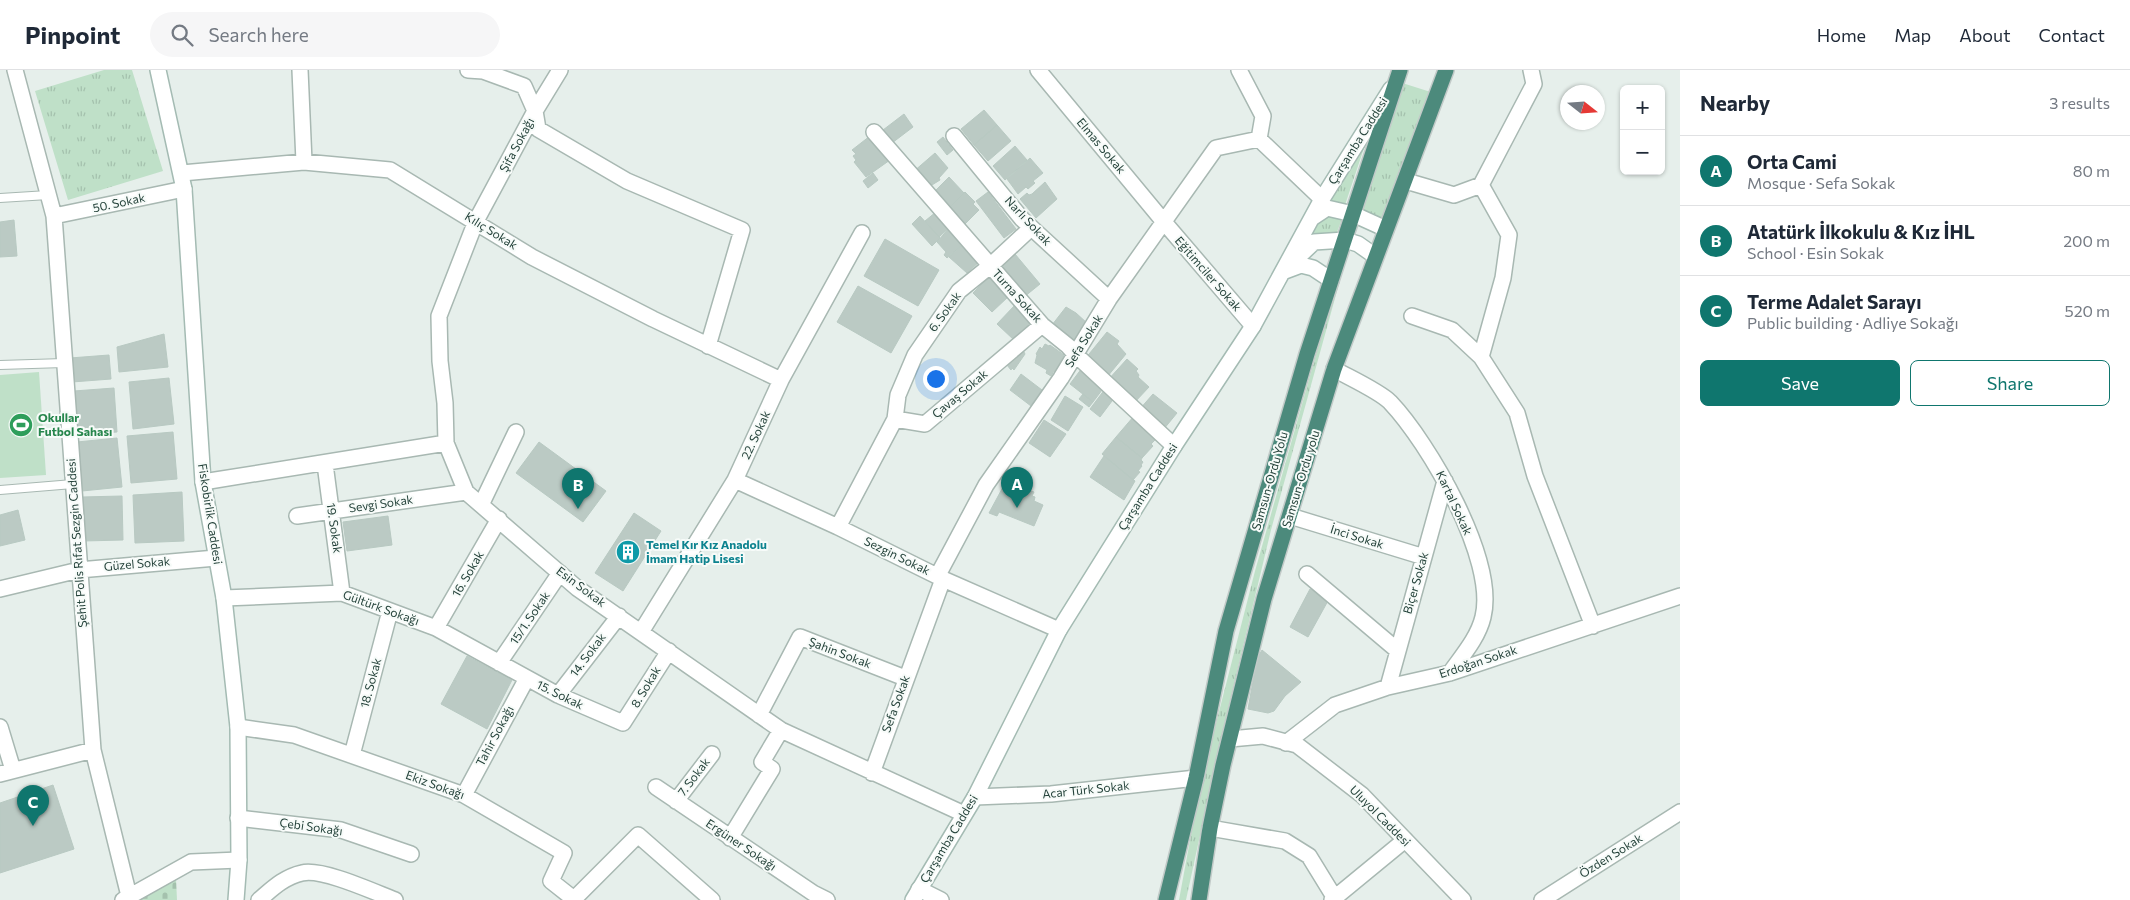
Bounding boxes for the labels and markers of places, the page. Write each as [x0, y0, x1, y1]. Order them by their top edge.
place label: Okullar Futbol Sahası [38, 410, 112, 438]
sports icon: Okullar Futbol Sahası [8, 412, 34, 438]
pin: A [1001, 467, 1033, 508]
pin: B [562, 468, 594, 509]
place label: Temel Kır Kız Anadolu İmam Hatip Lisesi [646, 537, 767, 565]
building icon: Temel Kır Kız Anadolu İmam Hatip Lisesi [615, 539, 641, 565]
pin: C [17, 785, 49, 826]

